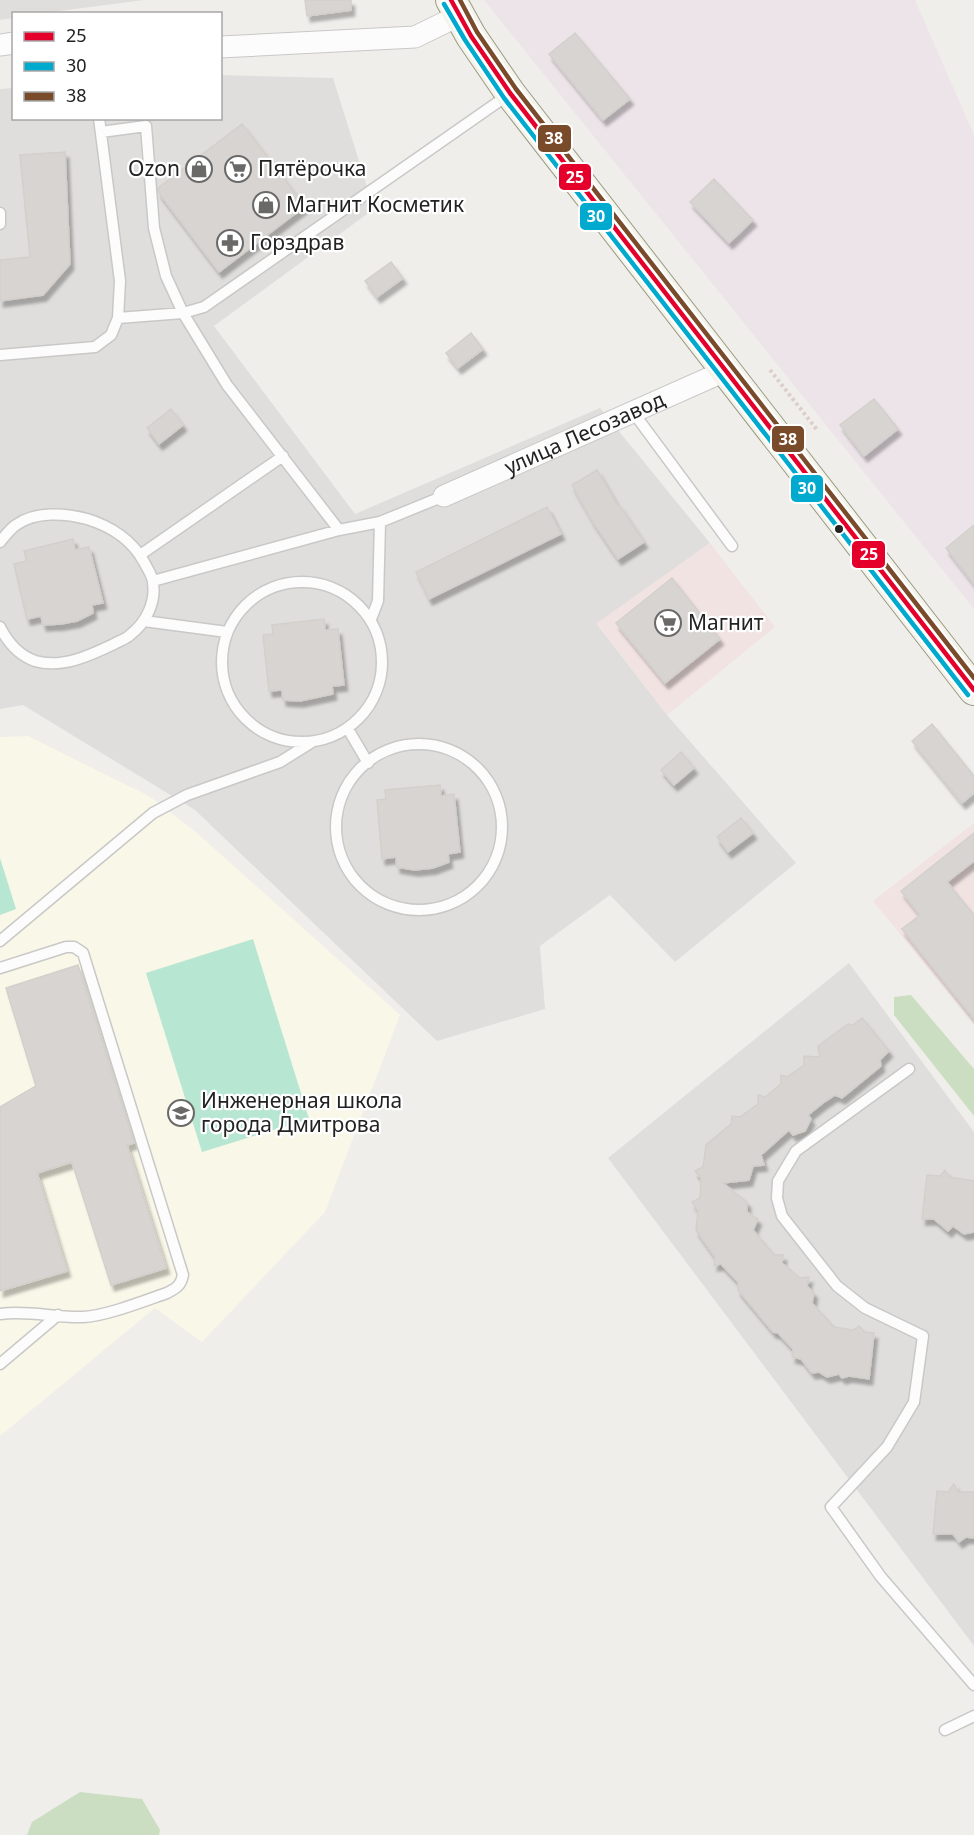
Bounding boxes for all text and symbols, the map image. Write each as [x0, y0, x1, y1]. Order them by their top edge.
legend [12, 12, 222, 120]
text: 25 [66, 23, 87, 47]
text: 30 [66, 53, 87, 77]
text: 38 [66, 83, 87, 107]
line badge: 38 [537, 124, 572, 153]
text: 38 [545, 127, 563, 149]
place label: Ozon [128, 154, 180, 182]
shop icon: Ozon [184, 154, 214, 184]
supermarket icon: Пятёрочка [223, 154, 253, 184]
place label: Пятёрочка [258, 154, 366, 182]
line badge: 25 [558, 163, 592, 191]
text: 25 [566, 166, 584, 188]
shop icon: Магнит Косметик [251, 190, 281, 220]
place label: Магнит Косметик [286, 190, 464, 218]
line badge: 30 [579, 202, 613, 231]
text: 30 [587, 205, 605, 227]
pharmacy icon: Горздрав [215, 228, 245, 258]
place label: Горздрав [250, 228, 344, 256]
street label: улица Лесозавод [500, 384, 669, 480]
line badge: 38 [771, 425, 805, 453]
text: 38 [779, 428, 797, 450]
line badge: 30 [790, 474, 824, 503]
text: 30 [798, 477, 816, 499]
unlabelled marker [833, 523, 845, 535]
line badge: 25 [851, 540, 886, 569]
text: 25 [860, 543, 878, 565]
supermarket icon: Магнит [653, 608, 683, 638]
place label: Магнит [688, 608, 764, 636]
place label: Инженерная школа города Дмитрова [201, 1086, 402, 1138]
school or university icon: Инженерная школа города Дмитрова [166, 1098, 196, 1128]

